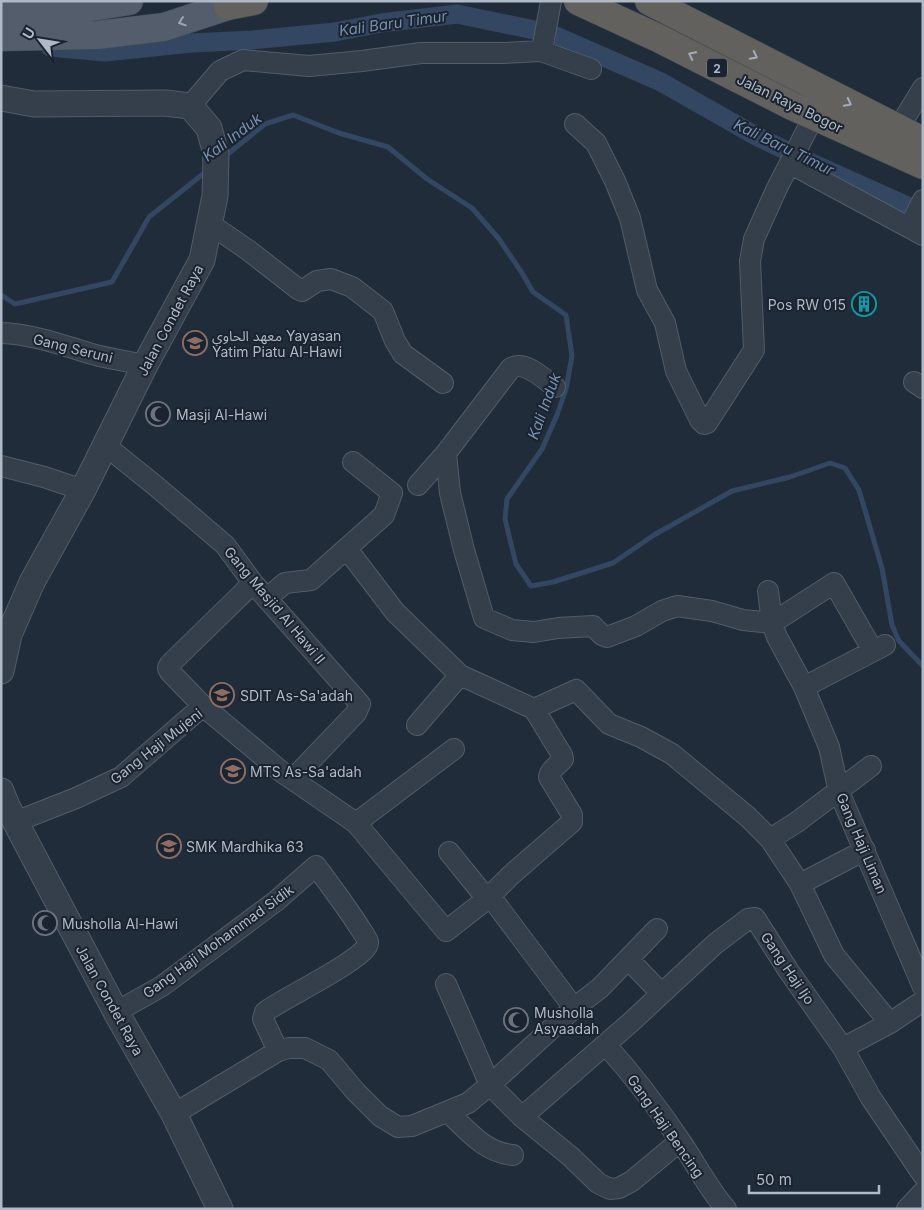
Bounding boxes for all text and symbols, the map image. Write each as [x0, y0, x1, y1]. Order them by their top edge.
water label: Kali Baru Timur [338, 6, 449, 40]
north arrow [15, 15, 65, 65]
one-way arrow [178, 16, 186, 26]
text: U [19, 24, 38, 42]
one-way arrow [749, 50, 758, 60]
one-way arrow [689, 51, 698, 61]
road number: 2 [707, 58, 727, 78]
street label: Jalan Raya Bogor [734, 70, 846, 136]
one-way arrow [842, 97, 851, 107]
water label: Kali Induk [199, 108, 266, 165]
water label: Kali Baru Timur [731, 115, 837, 180]
street label: Jalan Condet Raya [133, 261, 207, 379]
building icon: Pos RW 015 [851, 291, 877, 317]
place label: Pos RW 015 [768, 296, 846, 313]
place label: معهد الحاوي Yayasan Yatim Piatu Al-Hawi [212, 327, 342, 360]
street label: Gang Seruni [31, 330, 115, 366]
school or university icon: معهد الحاوي Yayasan Yatim Piatu Al-Hawi [182, 330, 208, 356]
water label: Kali Induk [523, 369, 565, 442]
mosque icon: Masji Al-Hawi [145, 401, 171, 427]
place label: Masji Al-Hawi [176, 406, 267, 423]
street label: Gang Masjid Al Hawi II [221, 543, 329, 667]
school or university icon: SDIT As-Sa'adah [209, 682, 235, 708]
place label: SDIT As-Sa'adah [240, 687, 353, 704]
street label: Gang Haji Mujeni [107, 705, 205, 787]
school or university icon: MTS As-Sa'adah [220, 758, 246, 784]
place label: MTS As-Sa'adah [250, 763, 362, 780]
street label: Gang Haji Liman [833, 790, 891, 896]
school or university icon: SMK Mardhika 63 [156, 833, 182, 859]
place label: SMK Mardhika 63 [186, 838, 304, 855]
street label: Gang Haji Mohammad Sidik [139, 880, 297, 1001]
mosque icon: Musholla Al-Hawi [32, 910, 58, 936]
place label: Musholla Al-Hawi [62, 915, 178, 932]
street label: Gang Haji Ijo [758, 929, 818, 1007]
street label: Jalan Condet Raya [73, 942, 147, 1058]
place label: Musholla Asyaadah [534, 1004, 599, 1037]
mosque icon: Musholla Asyaadah [503, 1007, 529, 1033]
street label: Gang Haji Bencing [624, 1071, 708, 1181]
scale bar [749, 1162, 879, 1194]
text: 50 m [756, 1170, 792, 1189]

